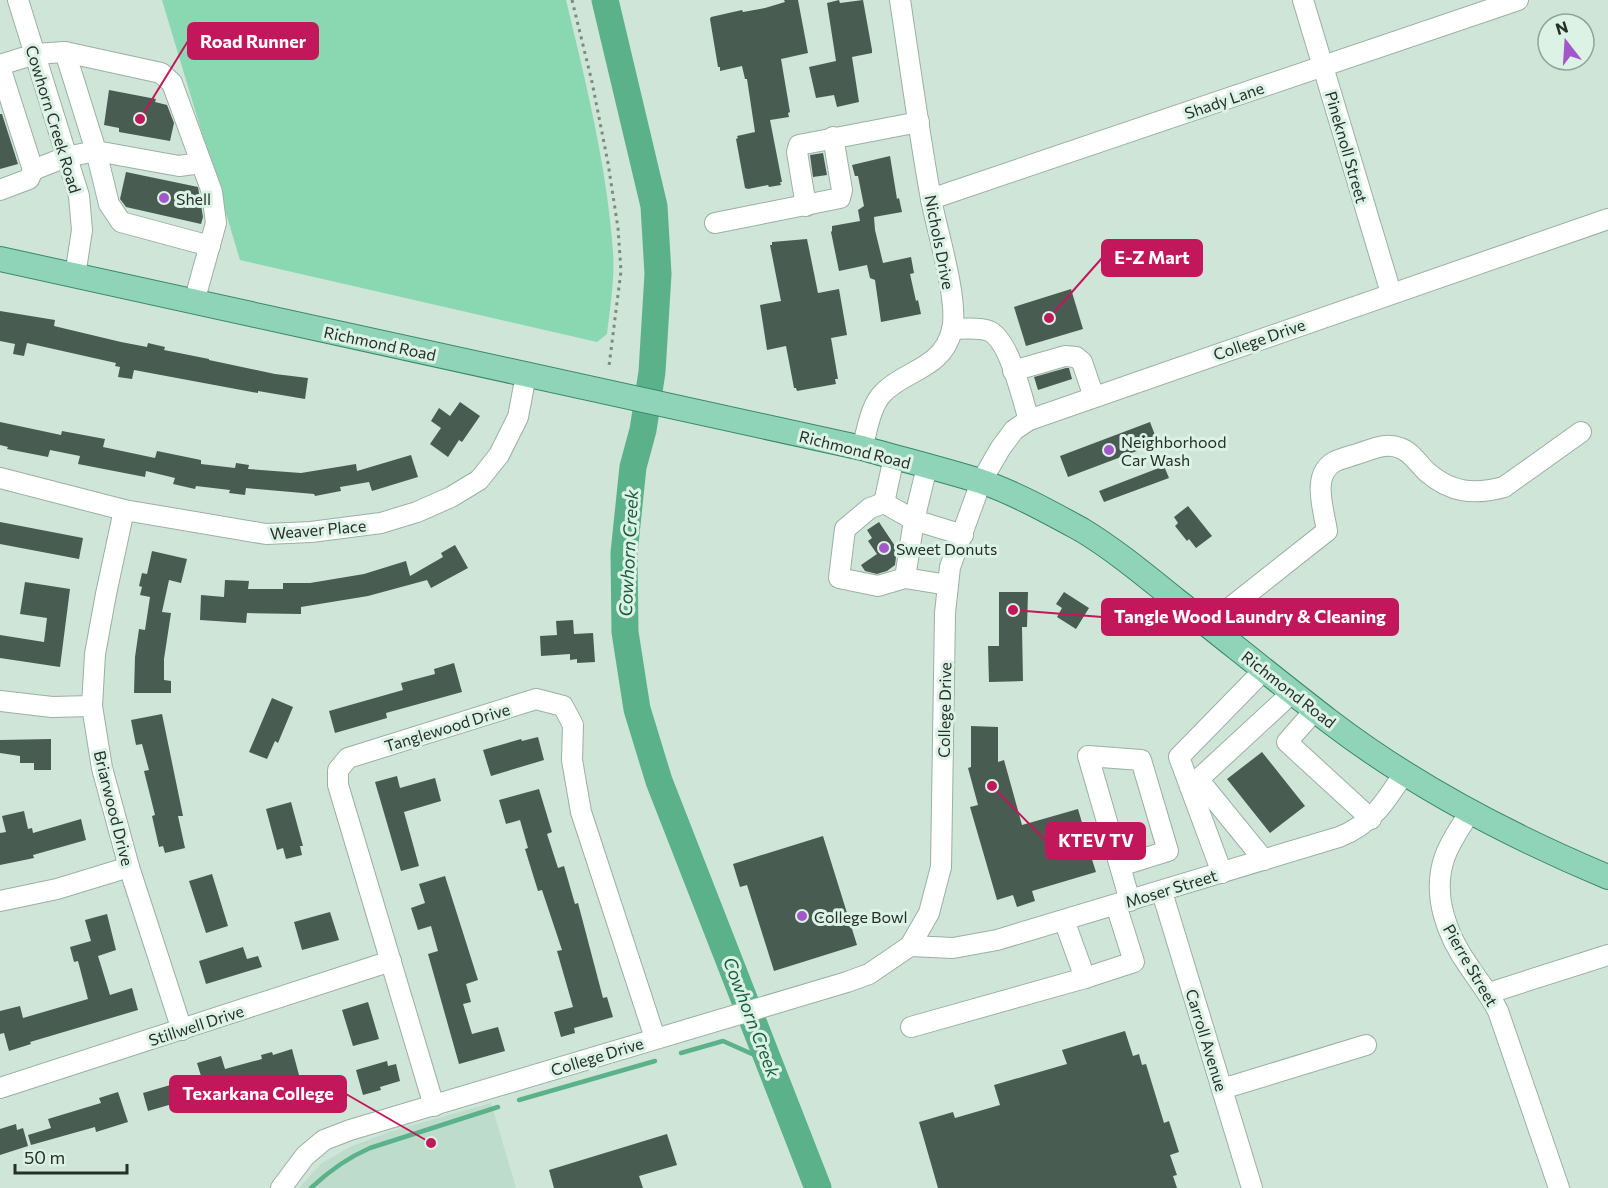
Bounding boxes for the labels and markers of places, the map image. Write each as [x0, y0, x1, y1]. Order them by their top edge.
callout: Road Runner [188, 23, 318, 59]
place label: Shell [176, 189, 211, 208]
marker: Shell [157, 191, 171, 205]
callout: E-Z Mart [1102, 240, 1202, 276]
place label: Neighborhood Car Wash [1121, 432, 1226, 469]
marker: Neighborhood Car Wash [1102, 443, 1116, 457]
place label: Sweet Donuts [896, 539, 997, 558]
marker: Sweet Donuts [877, 541, 891, 555]
callout: Tangle Wood Laundry & Cleaning [1102, 599, 1398, 635]
callout: KTEV TV [1046, 823, 1145, 859]
place label: College Bowl [814, 907, 908, 926]
marker: College Bowl [795, 909, 809, 923]
callout: Texarkana College [170, 1076, 346, 1112]

